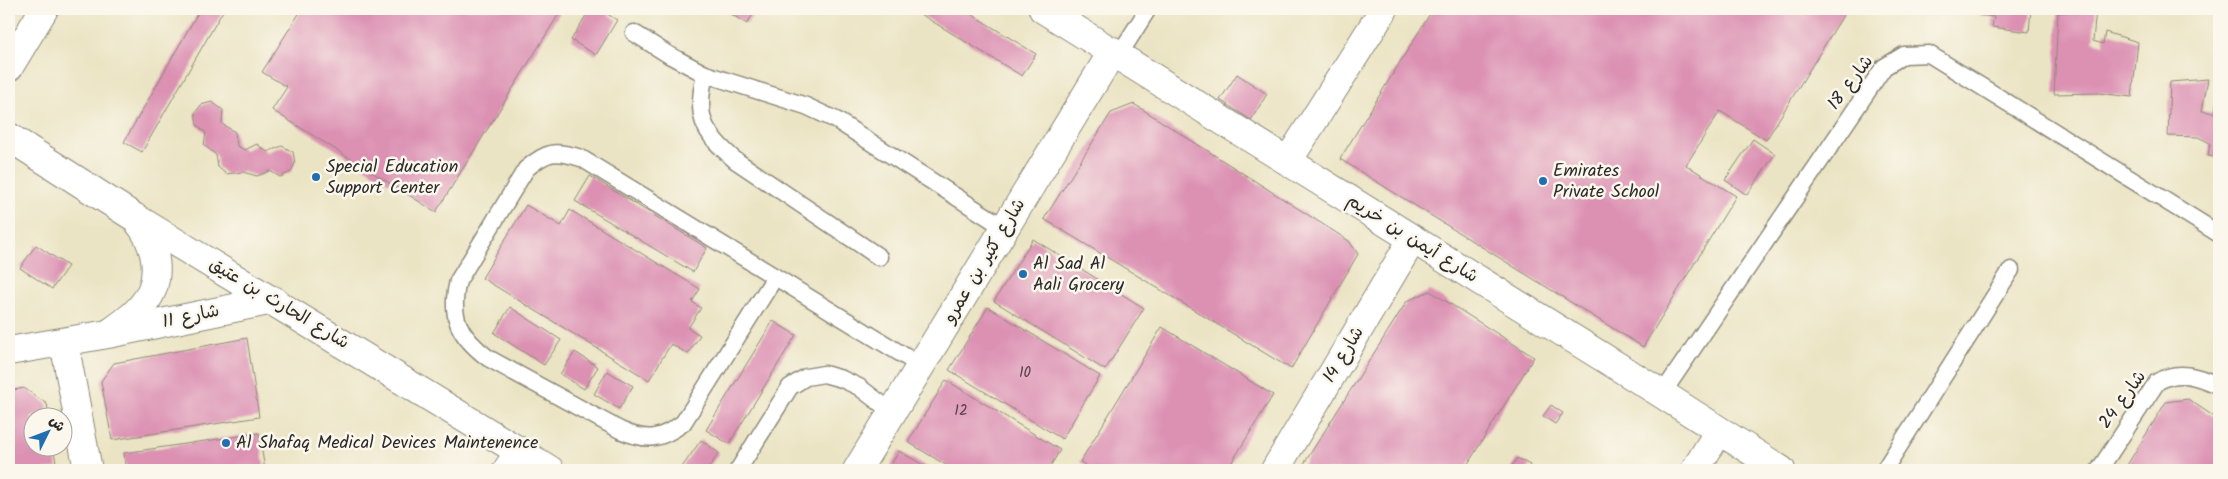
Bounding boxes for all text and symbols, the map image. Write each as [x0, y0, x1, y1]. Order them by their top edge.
street label: شارع 18 [1821, 49, 1881, 117]
place label: Special Education Support Center [326, 153, 458, 203]
place label: Emirates Private School [1553, 157, 1660, 207]
marker: Special Education Support Center [310, 171, 322, 183]
marker: Emirates Private School [1537, 175, 1549, 187]
street label: شارع أيمن بن خريم [1340, 187, 1484, 291]
street label: شارع كثير بن عمرو [935, 193, 1034, 331]
street label: شارع الحارث بن عتيق [203, 250, 355, 358]
place label: Al Sad Al Aali Grocery [1033, 250, 1124, 300]
marker: Al Sad Al Aali Grocery [1017, 268, 1029, 280]
street label: شارع 11 [160, 297, 222, 337]
street label: شارع 14 [1316, 321, 1372, 389]
house number: 10 [1019, 361, 1032, 385]
street label: شارع 24 [2092, 365, 2154, 435]
house number: 12 [954, 399, 968, 423]
north arrow [22, 406, 72, 456]
text: ش [44, 411, 70, 437]
place label: Al Shafaq Medical Devices Maintenence [236, 429, 538, 458]
marker: Al Shafaq Medical Devices Maintenence [220, 437, 232, 449]

